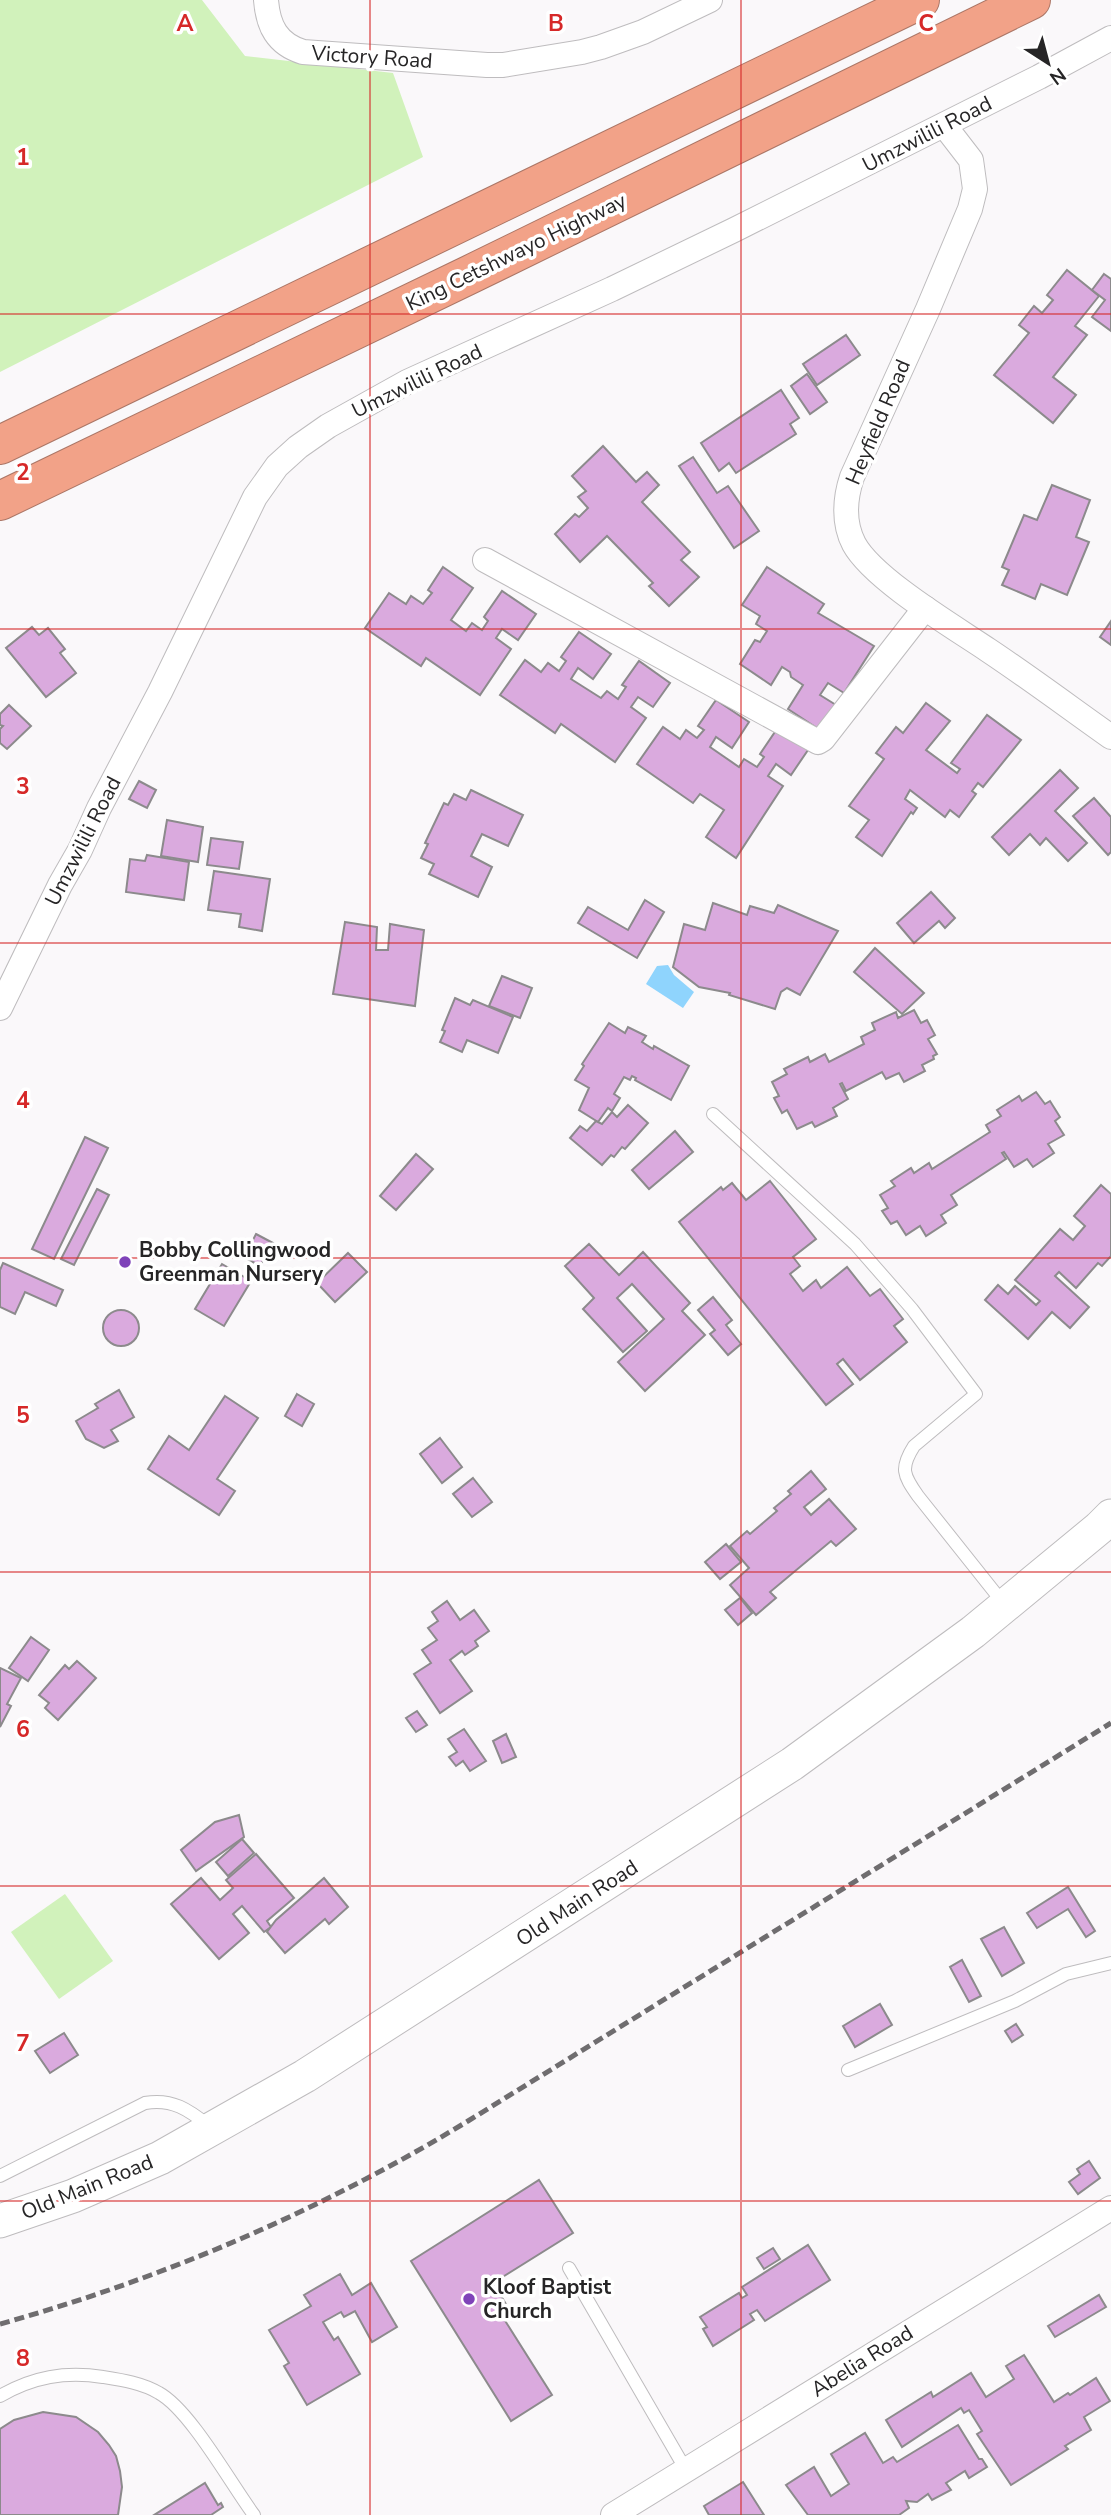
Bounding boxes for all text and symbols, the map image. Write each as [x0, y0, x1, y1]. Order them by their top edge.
text: A [176, 8, 194, 39]
text: B [548, 8, 564, 39]
text: C [918, 8, 934, 39]
north arrow [1013, 28, 1083, 98]
street label: Victory Road [310, 39, 433, 75]
text: N [1044, 61, 1071, 91]
street label: Umzwilili Road [857, 89, 997, 179]
text: 1 [16, 142, 30, 173]
street label: King Cetshwayo Highway [401, 186, 631, 318]
street label: Umzwilili Road [347, 337, 487, 425]
street label: Heyfield Road [839, 355, 917, 489]
text: 2 [16, 457, 30, 488]
text: 3 [16, 771, 30, 802]
street label: Umzwilili Road [38, 771, 128, 911]
text: 4 [16, 1085, 30, 1116]
place label: Bobby Collingwood Greenman Nursery [139, 1236, 331, 1288]
marker: Bobby Collingwood Greenman Nursery [117, 1254, 133, 1270]
text: 5 [16, 1400, 30, 1431]
text: 6 [16, 1714, 30, 1745]
street label: Old Main Road [511, 1853, 643, 1953]
text: 7 [16, 2028, 30, 2059]
street label: Old Main Road [17, 2148, 157, 2226]
place label: Kloof Baptist Church [483, 2273, 612, 2325]
marker: Kloof Baptist Church [461, 2291, 477, 2307]
street label: Abelia Road [806, 2319, 918, 2403]
text: 8 [16, 2343, 30, 2374]

